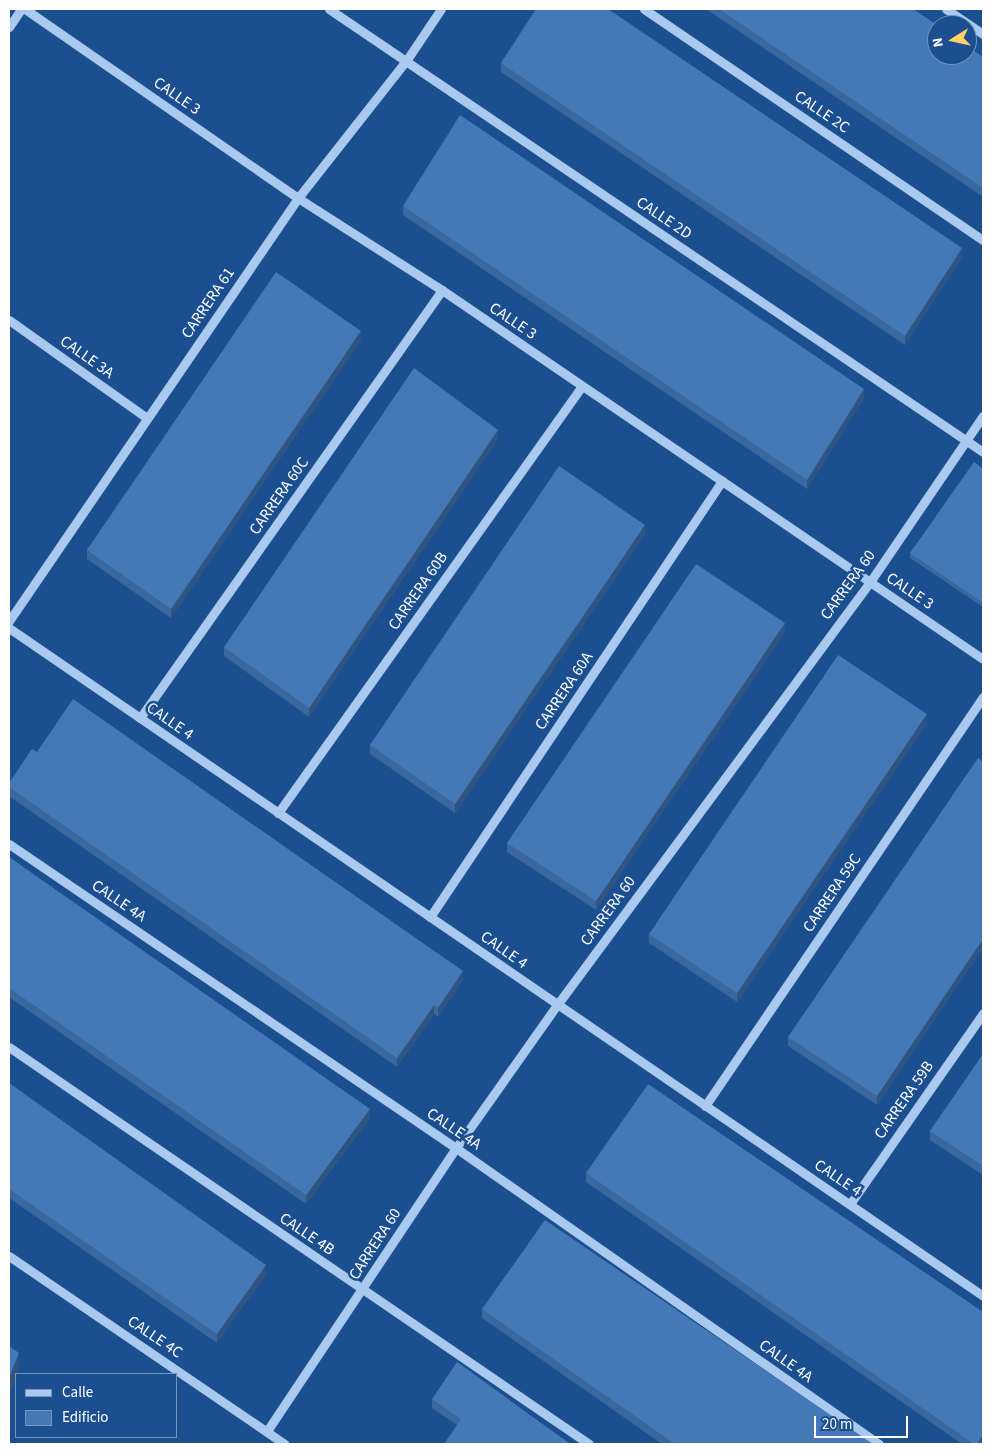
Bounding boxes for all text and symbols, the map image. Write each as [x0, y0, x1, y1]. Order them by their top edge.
north arrow [927, 15, 977, 65]
text: N [928, 36, 949, 49]
street label: CALLE 3 [150, 73, 204, 119]
street label: CALLE 2C [791, 87, 853, 137]
street label: CALLE 2D [633, 192, 695, 244]
street label: CARRERA 61 [177, 264, 239, 342]
street label: CALLE 3 [486, 298, 540, 344]
street label: CALLE 3A [56, 331, 118, 383]
street label: CARRERA 60C [245, 453, 313, 539]
street label: CARRERA 60 [816, 546, 880, 624]
street label: CARRERA 60B [384, 548, 452, 634]
street label: CALLE 3 [883, 568, 937, 614]
street label: CARRERA 60A [531, 648, 597, 734]
street label: CALLE 4 [143, 698, 197, 744]
street label: CARRERA 59C [799, 850, 865, 936]
street label: CARRERA 60 [576, 872, 640, 950]
street label: CALLE 4A [88, 876, 150, 926]
street label: CALLE 4 [477, 927, 531, 973]
street label: CARRERA 59B [870, 1057, 938, 1143]
street label: CALLE 4A [423, 1104, 485, 1154]
street label: CALLE 4 [811, 1155, 865, 1201]
street label: CARRERA 60 [345, 1205, 405, 1283]
street label: CALLE 4B [276, 1209, 338, 1259]
street label: CALLE 4C [124, 1312, 186, 1362]
street label: CALLE 4A [755, 1335, 817, 1387]
legend [15, 1373, 178, 1438]
text: Calle [62, 1382, 93, 1403]
scale bar [817, 1406, 911, 1438]
text: Edificio [62, 1407, 109, 1428]
text: 20 m [822, 1414, 852, 1435]

